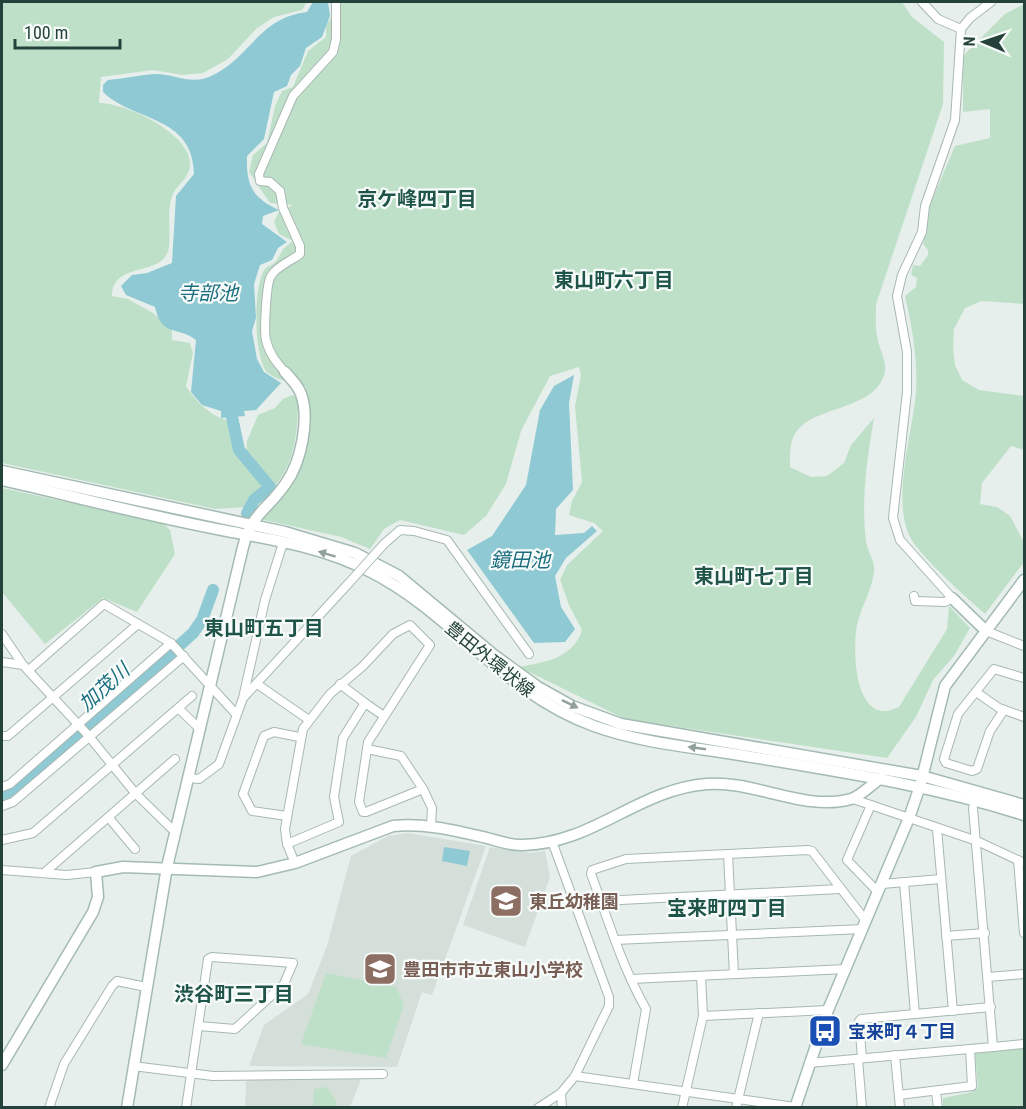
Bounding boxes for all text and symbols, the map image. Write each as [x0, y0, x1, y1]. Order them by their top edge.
scale bar [15, 12, 120, 50]
north arrow [954, 12, 1014, 72]
text: 100 m [24, 22, 68, 43]
text: N [960, 36, 979, 47]
district label: 京ケ峰四丁目 [357, 187, 477, 211]
district label: 東山町六丁目 [554, 268, 674, 292]
water label: 寺部池 [178, 281, 240, 305]
water label: 鏡田池 [490, 548, 552, 572]
one-way arrow [318, 549, 336, 558]
district label: 東山町七丁目 [694, 564, 814, 588]
district label: 東山町五丁目 [204, 616, 324, 640]
street label: 豊田外環状線 [441, 617, 539, 701]
water label: 加茂川 [74, 657, 136, 716]
one-way arrow [562, 700, 579, 709]
one-way arrow [687, 743, 706, 752]
school or university icon: 東丘幼稚園 [488, 883, 524, 919]
place label: 東丘幼稚園 [529, 891, 619, 912]
district label: 宝来町四丁目 [667, 896, 787, 920]
school or university icon: 豊田市市立東山小学校 [362, 951, 398, 987]
place label: 豊田市市立東山小学校 [403, 959, 583, 980]
district label: 渋谷町三丁目 [174, 982, 294, 1006]
bus stop icon: 宝来町４丁目 [807, 1013, 843, 1049]
place label: 宝来町４丁目 [848, 1021, 956, 1042]

